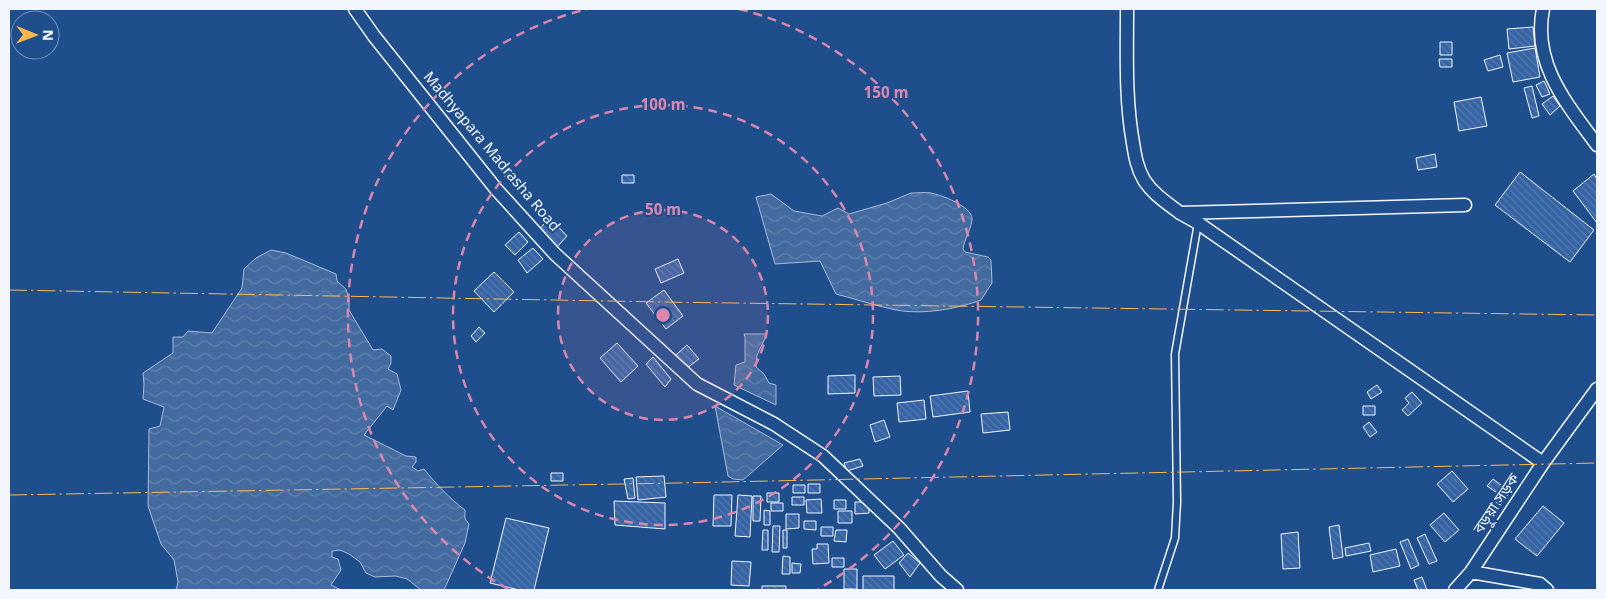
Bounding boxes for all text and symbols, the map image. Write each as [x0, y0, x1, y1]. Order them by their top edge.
north arrow [10, 10, 60, 60]
text: N [37, 29, 56, 41]
street label: Madhyapara Madrasha Road [418, 68, 564, 236]
text: 150 m [864, 84, 908, 104]
text: 100 m [641, 96, 685, 116]
text: 50 m [645, 201, 681, 221]
centre of rings [654, 306, 672, 324]
street label: বড়ুয়া সড়ক [1469, 469, 1526, 539]

